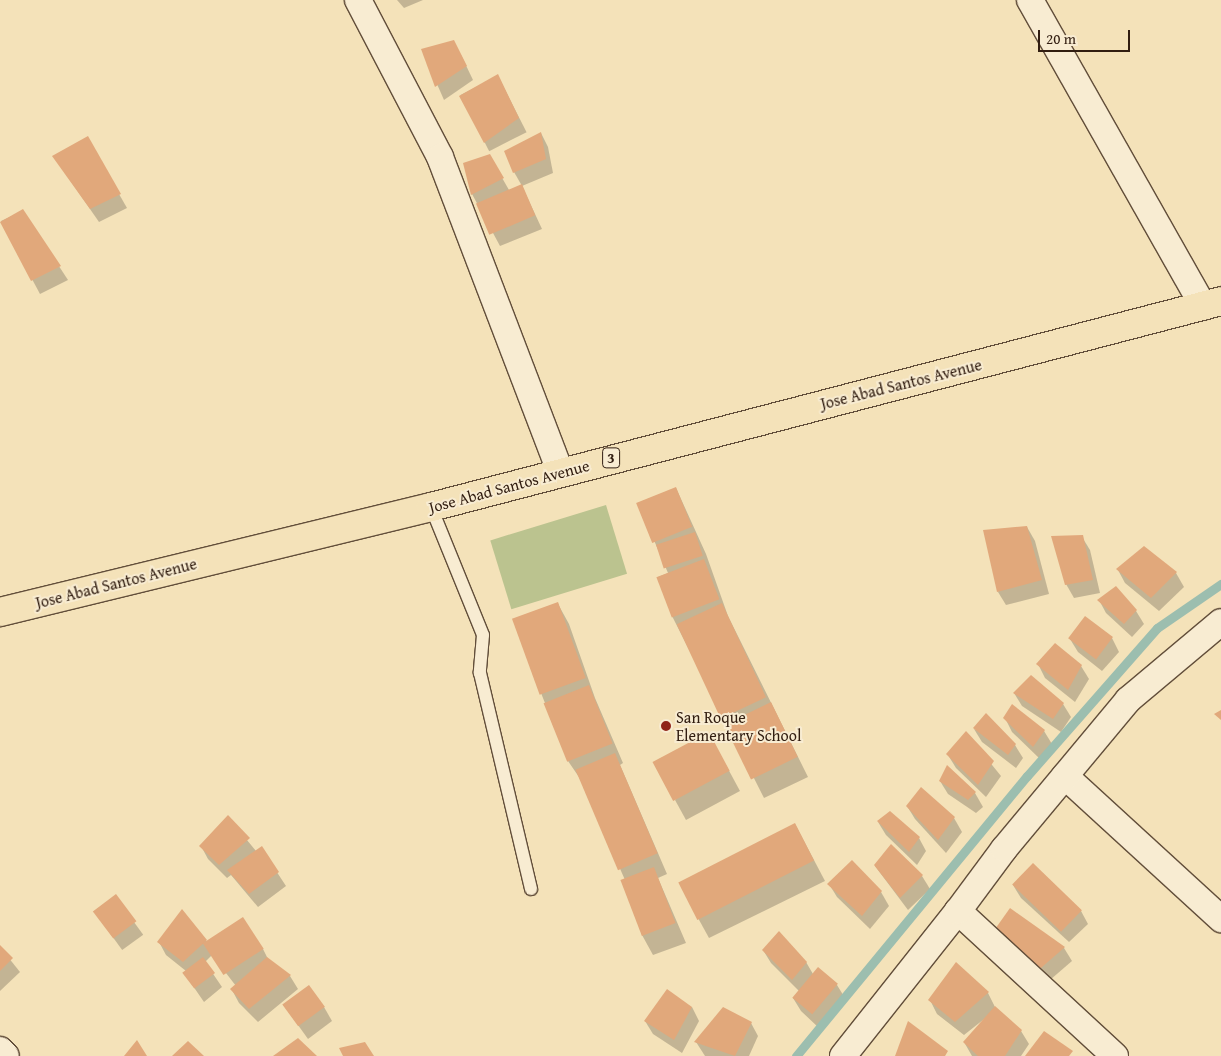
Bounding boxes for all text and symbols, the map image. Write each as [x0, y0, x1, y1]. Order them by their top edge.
scale bar [1041, 20, 1134, 52]
text: 20 m [1046, 28, 1076, 49]
street label: Jose Abad Santos Avenue [818, 355, 984, 413]
road number: 3 [601, 446, 621, 470]
street label: Jose Abad Santos Avenue [427, 455, 591, 517]
street label: Jose Abad Santos Avenue [33, 554, 199, 612]
place label: San Roque Elementary School [676, 707, 801, 745]
marker: San Roque Elementary School [660, 720, 672, 732]

